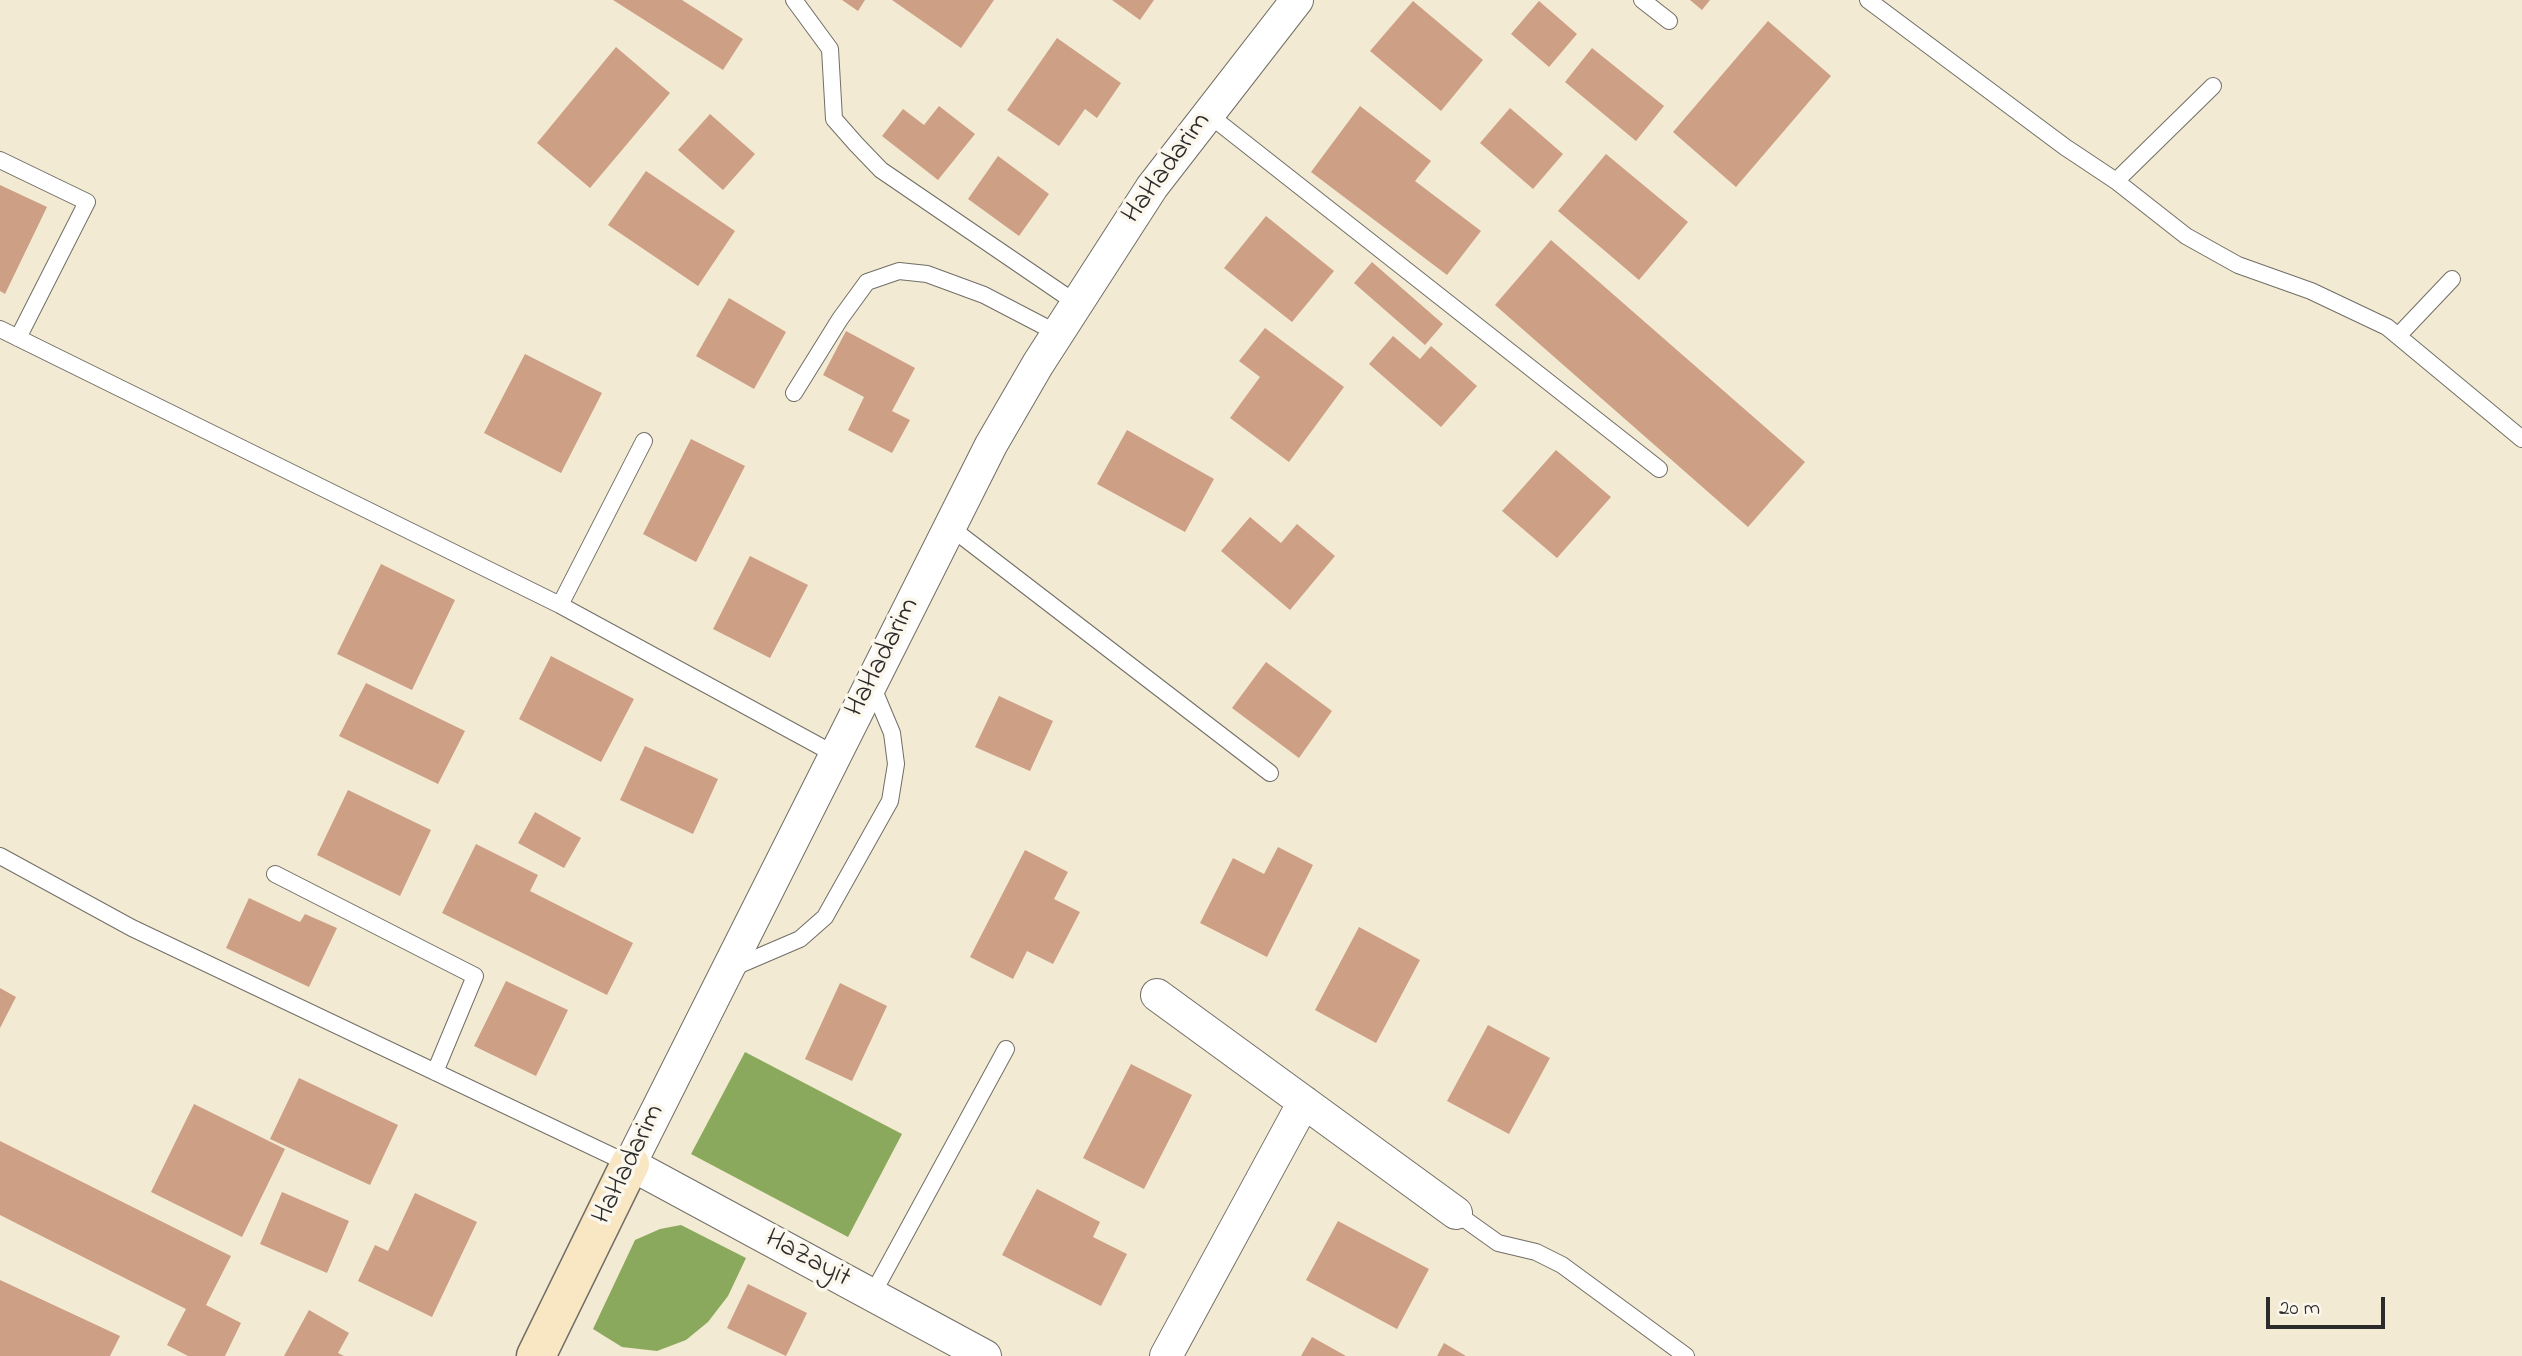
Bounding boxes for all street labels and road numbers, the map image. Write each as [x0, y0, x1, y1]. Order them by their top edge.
street label: HaHadarim [1116, 107, 1220, 231]
street label: HaHadarim [840, 593, 928, 723]
street label: HaHadarim [587, 1100, 673, 1230]
street label: HaZayit [758, 1223, 856, 1297]

